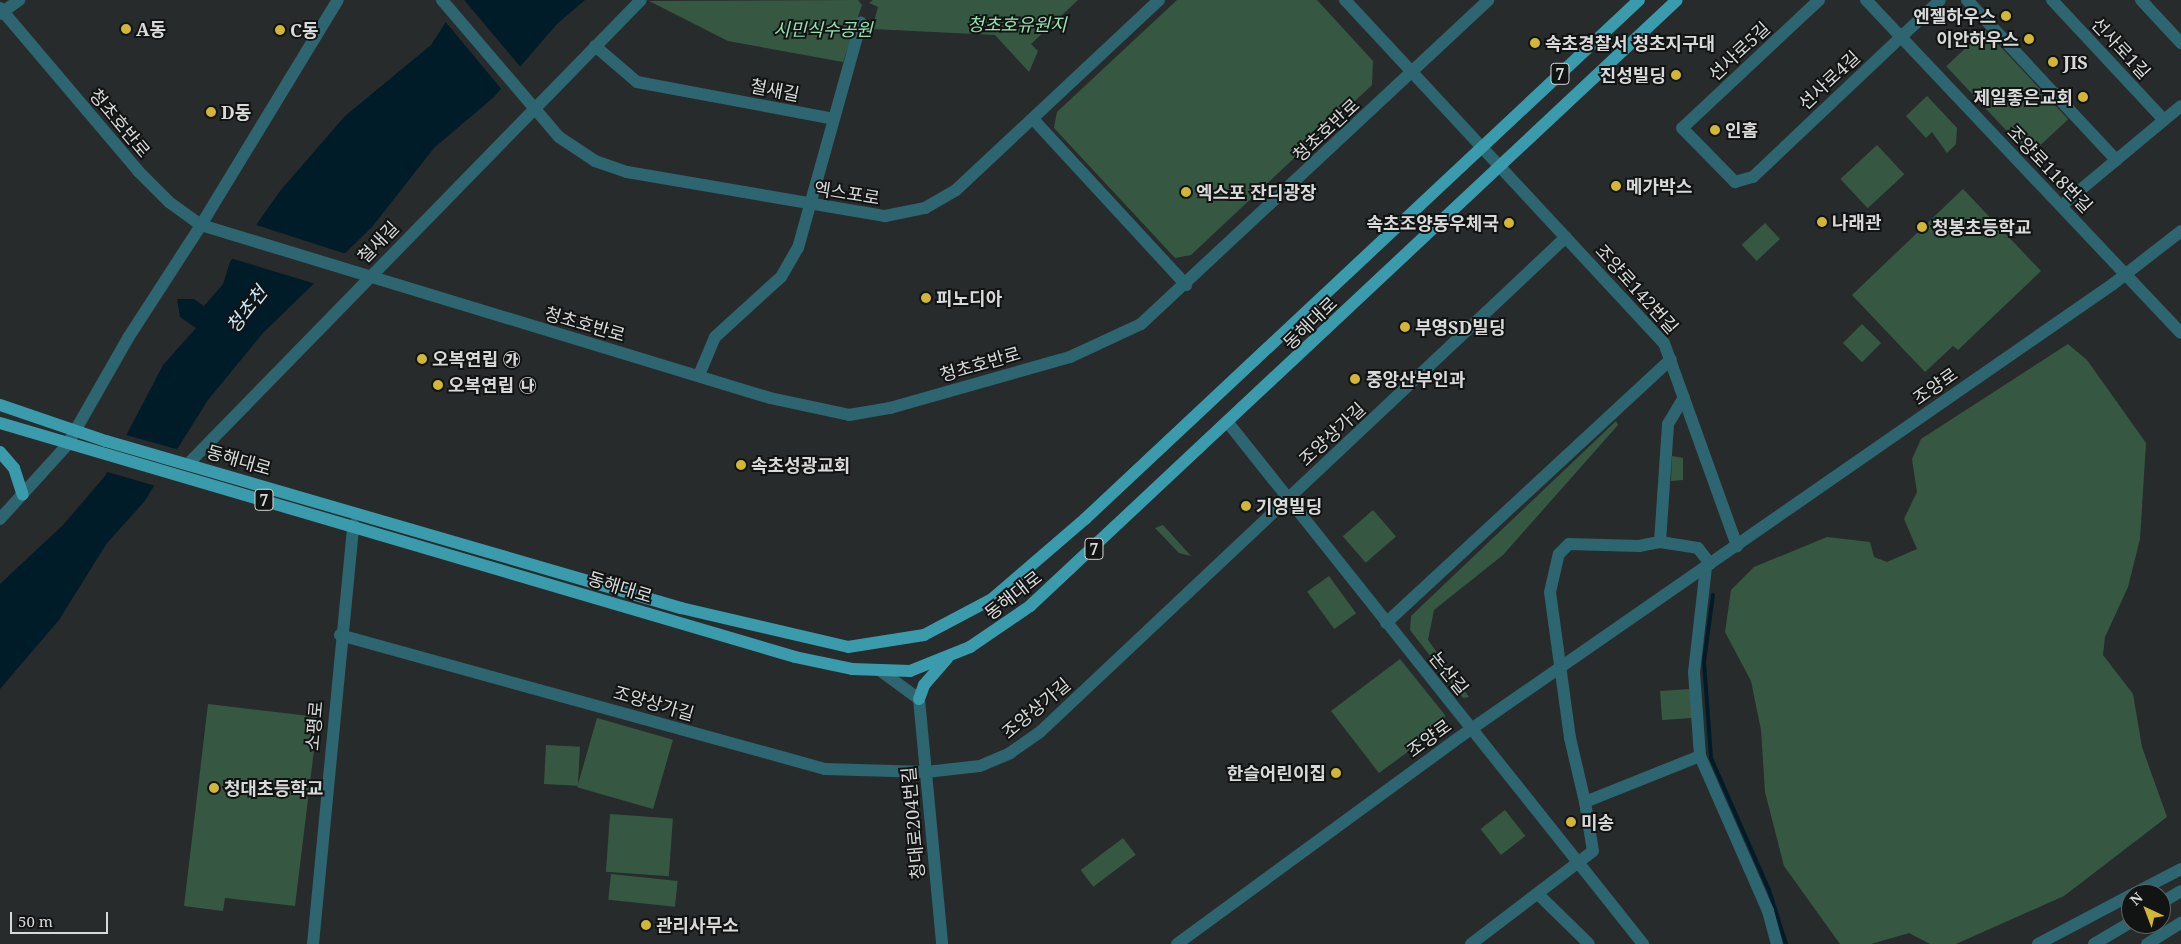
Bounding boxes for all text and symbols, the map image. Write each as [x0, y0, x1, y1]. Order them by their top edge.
place label: 엔젤하우스 [1913, 5, 1996, 27]
marker: 엔젤하우스 [2000, 10, 2012, 22]
park label: 청초호유원지 [967, 13, 1067, 35]
street label: 선사로1길 [2087, 13, 2155, 83]
street label: 선사로5길 [1704, 17, 1774, 85]
place label: A동 [136, 18, 166, 40]
park label: 시민식수공원 [773, 18, 873, 40]
place label: C동 [290, 19, 319, 41]
marker: A동 [120, 23, 132, 35]
marker: C동 [274, 24, 286, 36]
place label: 이안하우스 [1936, 28, 2019, 50]
place label: 속초경찰서 청초지구대 [1545, 32, 1715, 54]
marker: 이안하우스 [2023, 33, 2035, 45]
marker: 속초경찰서 청초지구대 [1529, 37, 1541, 49]
street label: 선사로4길 [1794, 46, 1864, 114]
place label: JIS [2063, 51, 2088, 73]
marker: JIS [2047, 56, 2059, 68]
road number: 7 [1550, 61, 1570, 88]
place label: 진성빌딩 [1600, 64, 1666, 86]
marker: 진성빌딩 [1670, 69, 1682, 81]
street label: 철새길 [749, 75, 801, 105]
street label: 청초호반로 [85, 84, 155, 162]
place label: 제일좋은교회 [1974, 86, 2073, 108]
marker: 제일좋은교회 [2077, 91, 2089, 103]
street label: 청초호반로 [1288, 94, 1364, 166]
place label: D동 [221, 101, 251, 123]
marker: D동 [205, 106, 217, 118]
place label: 인홈 [1725, 119, 1758, 141]
street label: 조양로118번길 [2003, 121, 2097, 217]
marker: 인홈 [1709, 124, 1721, 136]
place label: 메가박스 [1626, 175, 1692, 197]
street label: 엑스포로 [813, 177, 881, 209]
marker: 메가박스 [1610, 180, 1622, 192]
place label: 엑스포 잔디광장 [1196, 181, 1317, 203]
marker: 엑스포 잔디광장 [1180, 186, 1192, 198]
place label: 나래관 [1832, 211, 1882, 233]
place label: 속초조양동우체국 [1367, 212, 1499, 234]
marker: 나래관 [1816, 216, 1828, 228]
place label: 청봉초등학교 [1932, 216, 2031, 238]
street label: 철새길 [353, 217, 403, 267]
marker: 속초조양동우체국 [1503, 217, 1515, 229]
marker: 청봉초등학교 [1916, 221, 1928, 233]
street label: 조양로142번길 [1591, 240, 1683, 338]
water label: 청초천 [222, 282, 272, 338]
place label: 피노디아 [936, 287, 1002, 309]
marker: 피노디아 [920, 292, 932, 304]
street label: 동해대로 [1279, 292, 1341, 354]
street label: 청초호반로 [542, 302, 628, 346]
place label: 부영SD빌딩 [1415, 316, 1505, 338]
marker: 부영SD빌딩 [1399, 321, 1411, 333]
street label: 청초호반로 [937, 342, 1023, 386]
place label: 오복연립 ㉮ [432, 348, 521, 370]
marker: 오복연립 ㉮ [416, 353, 428, 365]
street label: 조양로 [1908, 363, 1962, 409]
place label: 중앙산부인과 [1366, 368, 1465, 390]
marker: 중앙산부인과 [1348, 372, 1362, 386]
place label: 오복연립 ㉯ [448, 374, 537, 396]
marker: 오복연립 ㉯ [432, 379, 444, 391]
street label: 조양상가길 [1294, 398, 1370, 470]
street label: 동해대로 [204, 440, 274, 480]
place label: 속초성광교회 [751, 454, 850, 476]
marker: 속초성광교회 [735, 459, 747, 471]
road number: 7 [254, 486, 274, 514]
place label: 기영빌딩 [1256, 495, 1322, 517]
marker: 기영빌딩 [1240, 500, 1252, 512]
road number: 7 [1084, 536, 1104, 562]
street label: 동해대로 [980, 566, 1046, 624]
street label: 동해대로 [585, 567, 655, 607]
street label: 논산길 [1425, 647, 1473, 699]
street label: 조양상가길 [997, 673, 1075, 743]
street label: 조양상가길 [611, 681, 697, 725]
street label: 소평로 [301, 700, 327, 752]
street label: 조양로 [1403, 715, 1455, 761]
place label: 한슬어린이집 [1227, 762, 1326, 784]
street label: 청대로204번길 [897, 766, 929, 880]
marker: 한슬어린이집 [1330, 767, 1342, 779]
place label: 청대초등학교 [224, 777, 323, 799]
marker: 청대초등학교 [208, 782, 220, 794]
place label: 미송 [1581, 811, 1614, 833]
marker: 미송 [1565, 816, 1577, 828]
north arrow [2121, 884, 2171, 934]
text: N [2126, 888, 2147, 909]
scale bar [12, 902, 110, 934]
text: 50 m [18, 911, 53, 931]
place label: 관리사무소 [656, 914, 739, 936]
marker: 관리사무소 [640, 919, 652, 931]

